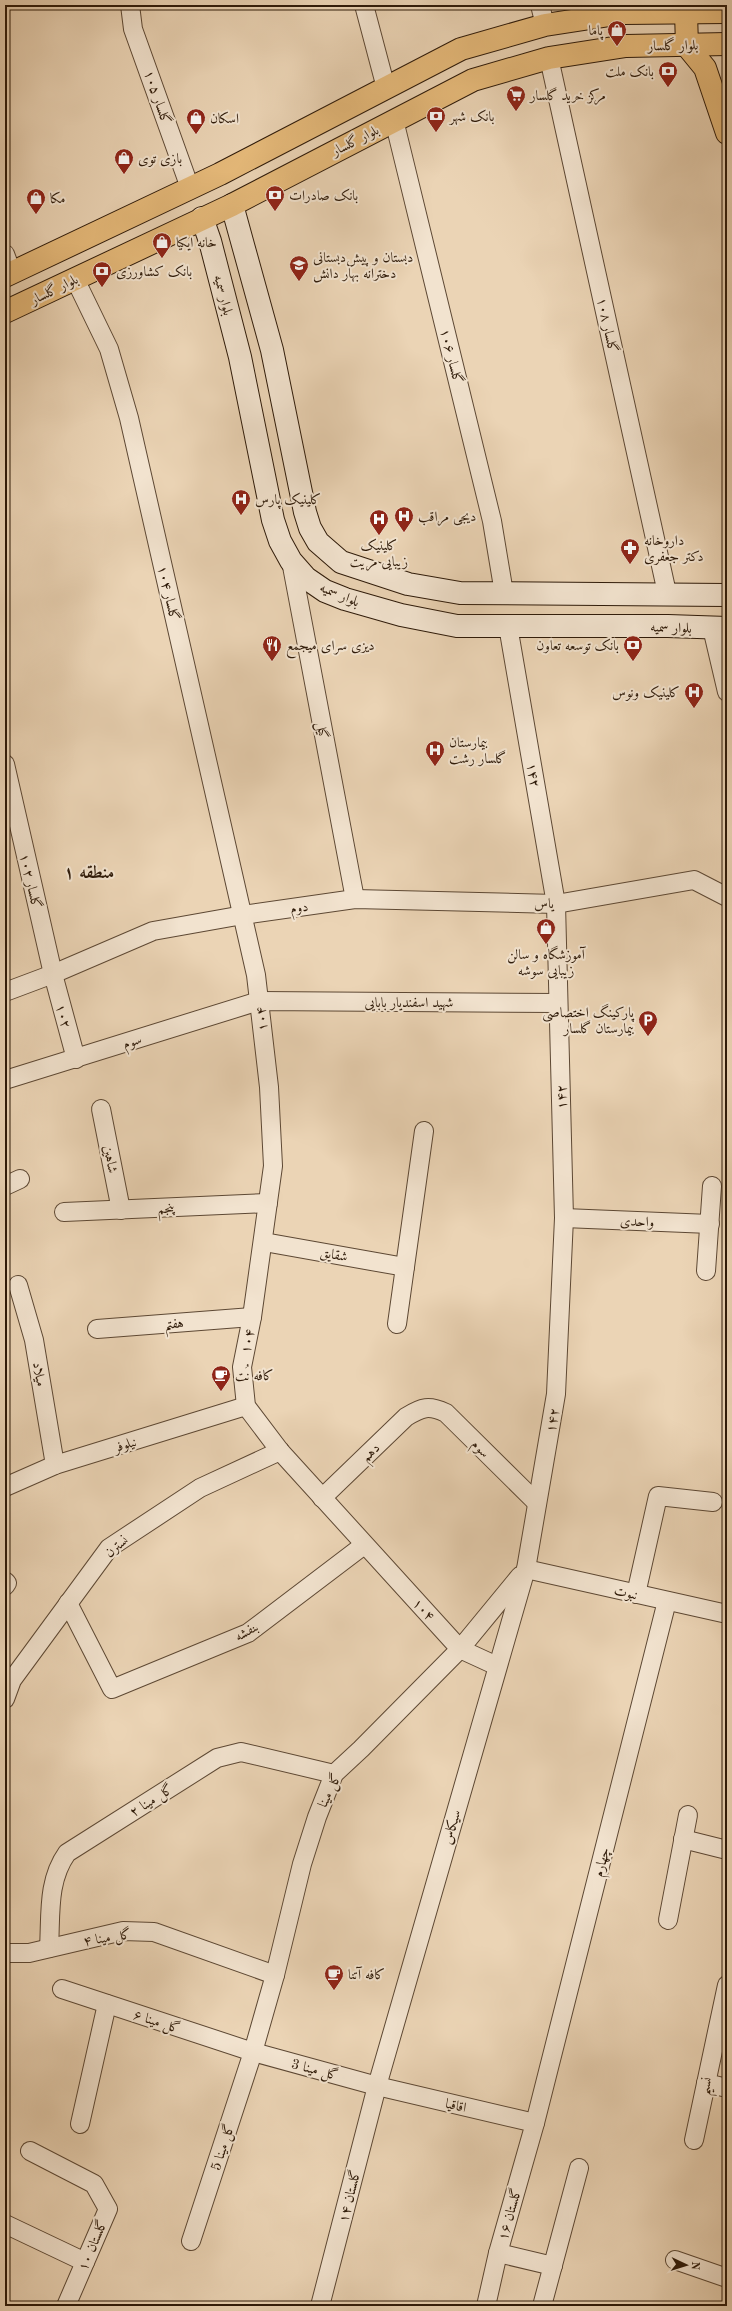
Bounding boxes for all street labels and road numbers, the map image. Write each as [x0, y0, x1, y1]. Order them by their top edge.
street label: بلوار گلسار [645, 37, 699, 54]
street label: گلسار ۱۰۵ [140, 68, 175, 126]
street label: بلوار گلسار [327, 121, 382, 160]
street label: بلوار گلسار [26, 271, 81, 309]
street label: بلوار سمیه [210, 273, 235, 318]
street label: گلسار ۱۰۸ [593, 296, 622, 354]
street label: گلسار ۱۰۶ [436, 327, 467, 385]
street label: گلسار ۱۰۴ [154, 564, 183, 622]
street label: بلوار سمیه [317, 580, 362, 611]
street label: بلوار سمیه [650, 620, 692, 637]
street label: گیل [311, 720, 332, 741]
street label: ۱۴۲ [524, 762, 542, 788]
street label: گلسار ۱۰۲ [16, 852, 45, 910]
street label: یاس [534, 897, 555, 912]
street label: دوم [289, 900, 310, 921]
street label: شهید اسفندیار بابایی [365, 996, 454, 1012]
street label: ۱۰۲ [53, 1003, 73, 1030]
street label: ۱۰۴ [254, 1006, 270, 1032]
street label: سوم [121, 1032, 145, 1056]
street label: ۱۴۲ [555, 1085, 569, 1109]
street label: شاهین [99, 1144, 120, 1175]
street label: پنجم [157, 1202, 177, 1222]
street label: واحدی [619, 1214, 654, 1231]
street label: شقایق [319, 1246, 349, 1265]
street label: هفتم [164, 1316, 185, 1338]
street label: ۱۰۴ [239, 1328, 257, 1355]
street label: میلاد [29, 1361, 48, 1388]
street label: ۱۴۲ [544, 1407, 562, 1433]
street label: نیلوفر [110, 1435, 139, 1457]
street label: سوم [465, 1437, 492, 1464]
street label: دهم [359, 1441, 387, 1469]
street label: نسترن [102, 1533, 131, 1560]
street label: نبوت [612, 1583, 639, 1604]
street label: ۱۰۴ [410, 1596, 437, 1623]
street label: بنفشه [232, 1620, 261, 1645]
street label: گل مینا [314, 1770, 347, 1811]
street label: گل مینا ۲ [126, 1780, 177, 1822]
street label: سیکاس [439, 1808, 465, 1846]
street label: چهارم [592, 1846, 617, 1880]
street label: گل مینا ۴ [82, 1925, 133, 1952]
street label: گل مینا ۶ [131, 2006, 182, 2039]
street label: گل مینا 3 [289, 2055, 340, 2086]
street label: نسیم [697, 2076, 721, 2098]
street label: اقاقیا [444, 2097, 468, 2116]
street label: گل مینا 5 [207, 2122, 240, 2173]
street label: گلستان ۱۴ [335, 2168, 363, 2224]
street label: گلستان ۱۶ [494, 2186, 524, 2242]
street label: گلستان ۱۰ [74, 2217, 110, 2273]

